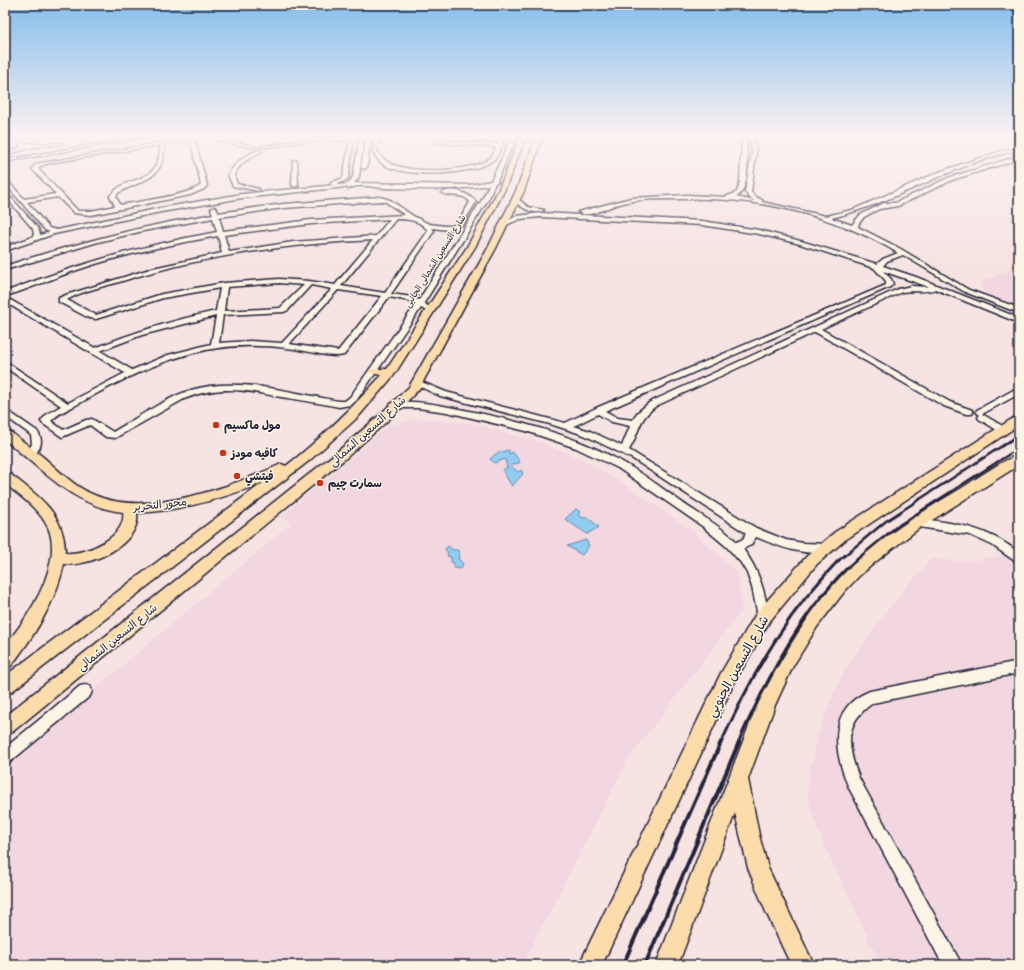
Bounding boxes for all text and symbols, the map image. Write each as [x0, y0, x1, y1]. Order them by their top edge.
street label: شارع التسعين الشمالى الجانبى [402, 213, 469, 310]
street label: شارع التسعين الشمالى [326, 393, 410, 471]
place label: مول ماكسيم [224, 419, 281, 434]
marker: مول ماكسيم [211, 420, 221, 430]
place label: كافيه مودز [230, 447, 278, 461]
marker: كافيه مودز [218, 448, 228, 458]
place label: فيتشي [245, 470, 273, 486]
marker: فيتشي [232, 471, 242, 481]
place label: سمارت چيم [328, 477, 382, 492]
marker: سمارت چيم [315, 478, 325, 488]
street label: محور التحرير [132, 495, 188, 515]
street label: شارع التسعين الشمالى [75, 601, 161, 675]
street label: شارع التسعين الجنوبي [703, 613, 775, 721]

